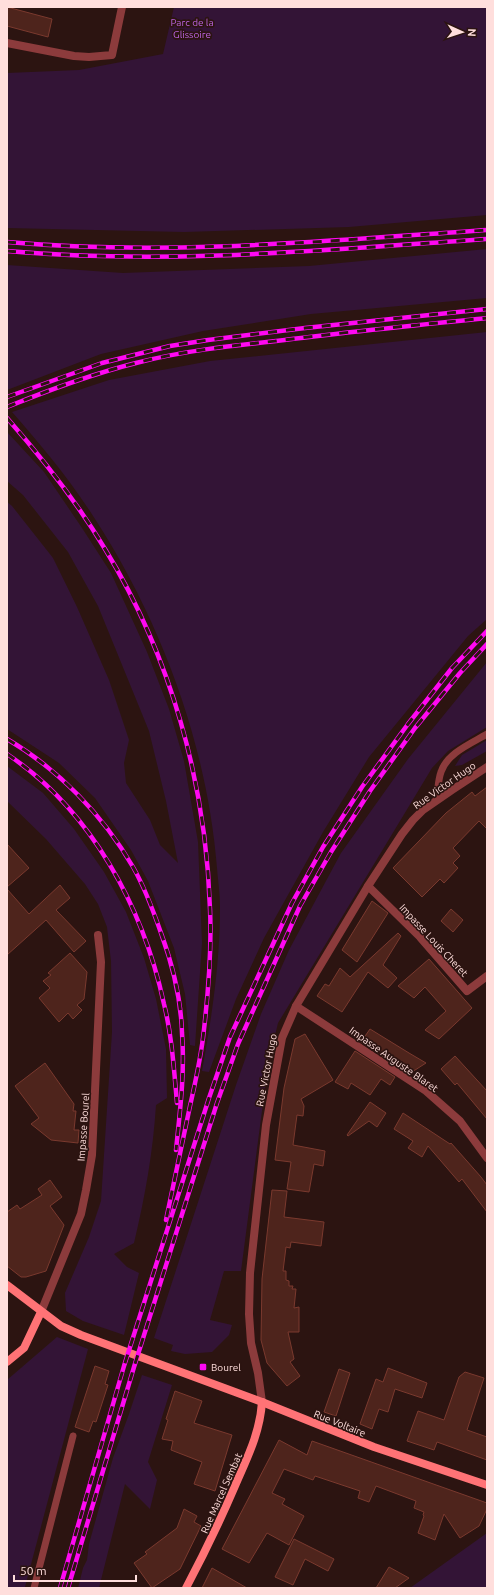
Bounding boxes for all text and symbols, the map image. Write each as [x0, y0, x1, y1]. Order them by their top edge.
north arrow [442, 12, 482, 52]
park label: Parc de la Glissoire [170, 17, 214, 40]
text: N [466, 28, 478, 37]
street label: Rue Victor Hugo [411, 760, 478, 811]
street label: Impasse Louis Cheret [397, 902, 470, 979]
street label: Impasse Auguste Blaret [347, 1025, 440, 1094]
street label: Rue Victor Hugo [254, 1033, 279, 1107]
street label: Impasse Bourel [76, 1092, 91, 1162]
marker: Bourel [198, 1362, 208, 1372]
place label: Bourel [211, 1362, 241, 1373]
street label: Rue Voltaire [312, 1408, 367, 1439]
street label: Rue Marcel Sembat [199, 1451, 244, 1535]
scale bar [14, 1557, 136, 1583]
text: 50 m [20, 1564, 47, 1577]

